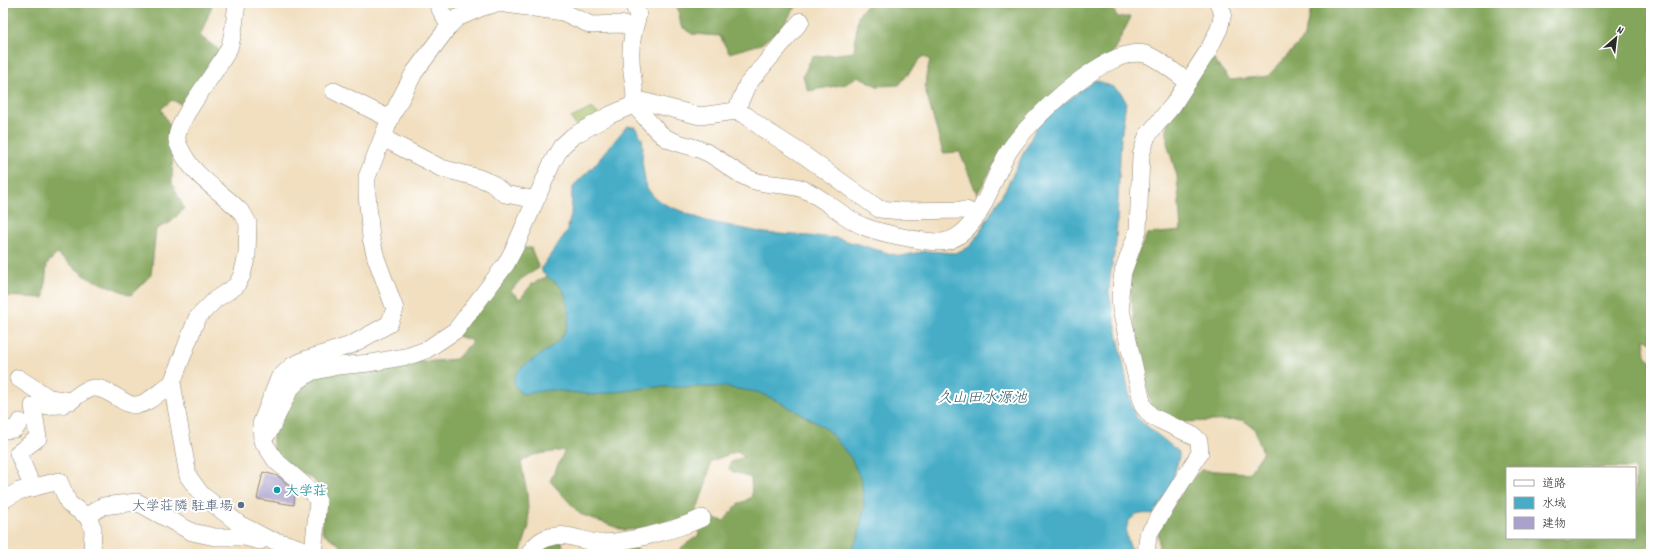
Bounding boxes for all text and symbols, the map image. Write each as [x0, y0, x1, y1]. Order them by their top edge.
north arrow [1596, 18, 1636, 58]
text: N [1614, 23, 1626, 40]
water label: 久山田水源池 [937, 388, 1028, 410]
legend [1506, 467, 1636, 539]
text: 道路 [1542, 476, 1566, 493]
place label: 大学荘 [285, 482, 327, 502]
marker: 大学荘 [272, 485, 282, 495]
text: 水域 [1542, 496, 1566, 513]
place label: 大学荘隣 駐車場 [132, 497, 233, 517]
marker: 大学荘隣 駐車場 [236, 500, 246, 510]
text: 建物 [1542, 516, 1566, 533]

